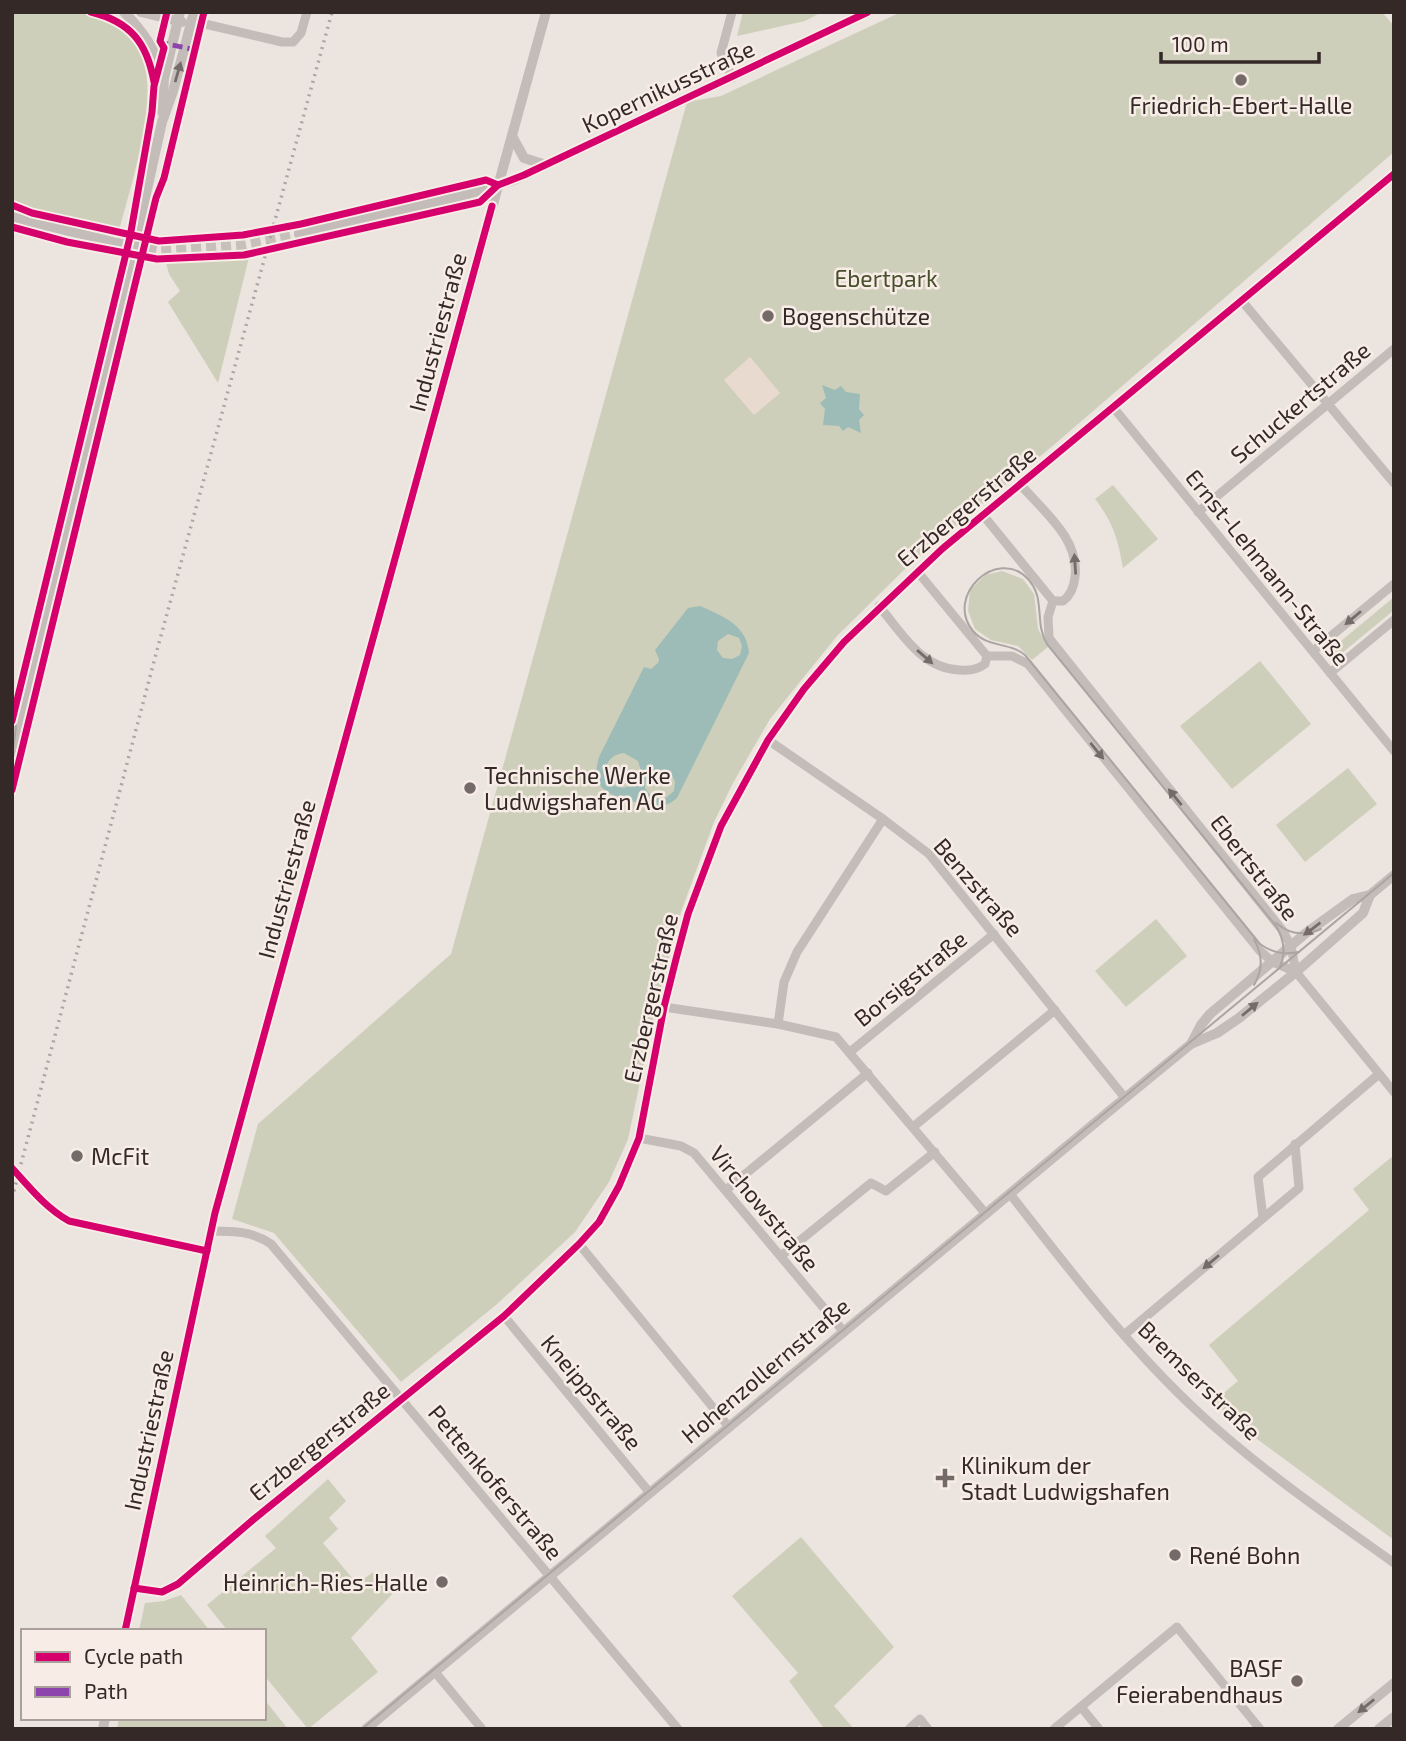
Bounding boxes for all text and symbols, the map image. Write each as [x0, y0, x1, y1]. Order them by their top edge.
scale bar [1161, 21, 1318, 65]
text: 100 m [1172, 31, 1229, 56]
street label: Kopernikusstraße [577, 34, 759, 138]
one-way arrow [174, 61, 184, 82]
marker: Friedrich-Ebert-Halle [1233, 72, 1249, 88]
place label: Friedrich-Ebert-Halle [1130, 91, 1352, 119]
street label: Industriestraße [402, 249, 472, 415]
park label: Ebertpark [834, 264, 938, 292]
place label: Bogenschütze [782, 302, 930, 330]
marker: Bogenschütze [760, 308, 776, 324]
street label: Schuckertstraße [1224, 335, 1376, 469]
street label: Erzbergerstraße [891, 440, 1041, 572]
street label: Ernst-Lehmann-Straße [1180, 463, 1356, 671]
one-way arrow [1069, 553, 1080, 575]
one-way arrow [1345, 610, 1363, 625]
one-way arrow [916, 649, 934, 665]
one-way arrow [1090, 741, 1105, 759]
place label: Technische Werke Ludwigshafen AG [484, 761, 671, 815]
marker: Technische Werke Ludwigshafen AG [462, 780, 478, 796]
one-way arrow [1168, 789, 1183, 806]
street label: Industriestraße [251, 796, 321, 962]
street label: Ebertstraße [1205, 809, 1305, 925]
street label: Benzstraße [928, 832, 1030, 942]
street label: Erzbergerstraße [617, 911, 683, 1085]
one-way arrow [1303, 921, 1321, 936]
street label: Borsigstraße [848, 924, 972, 1032]
one-way arrow [1241, 1002, 1258, 1017]
street label: Virchowstraße [704, 1139, 826, 1277]
place label: McFit [91, 1142, 150, 1170]
marker: McFit [69, 1148, 85, 1164]
one-way arrow [1202, 1254, 1219, 1269]
street label: Hohenzollernstraße [675, 1291, 855, 1449]
street label: Bremserstraße [1133, 1315, 1267, 1445]
street label: Kneippstraße [536, 1329, 648, 1455]
street label: Industriestraße [117, 1347, 179, 1513]
street label: Erzbergerstraße [243, 1376, 395, 1506]
street label: Pettenkoferstraße [423, 1399, 569, 1565]
place label: Klinikum der Stadt Ludwigshafen [961, 1451, 1170, 1505]
marker: Klinikum der Stadt Ludwigshafen [935, 1468, 955, 1488]
place label: René Bohn [1189, 1541, 1300, 1569]
marker: René Bohn [1167, 1547, 1183, 1563]
place label: Heinrich-Ries-Halle [223, 1568, 428, 1596]
marker: Heinrich-Ries-Halle [434, 1574, 450, 1590]
legend [21, 1629, 266, 1720]
text: Cycle path [84, 1643, 183, 1668]
place label: BASF Feierabendhaus [1116, 1654, 1283, 1708]
marker: BASF Feierabendhaus [1289, 1673, 1305, 1689]
text: Path [84, 1678, 128, 1703]
one-way arrow [1358, 1698, 1375, 1713]

